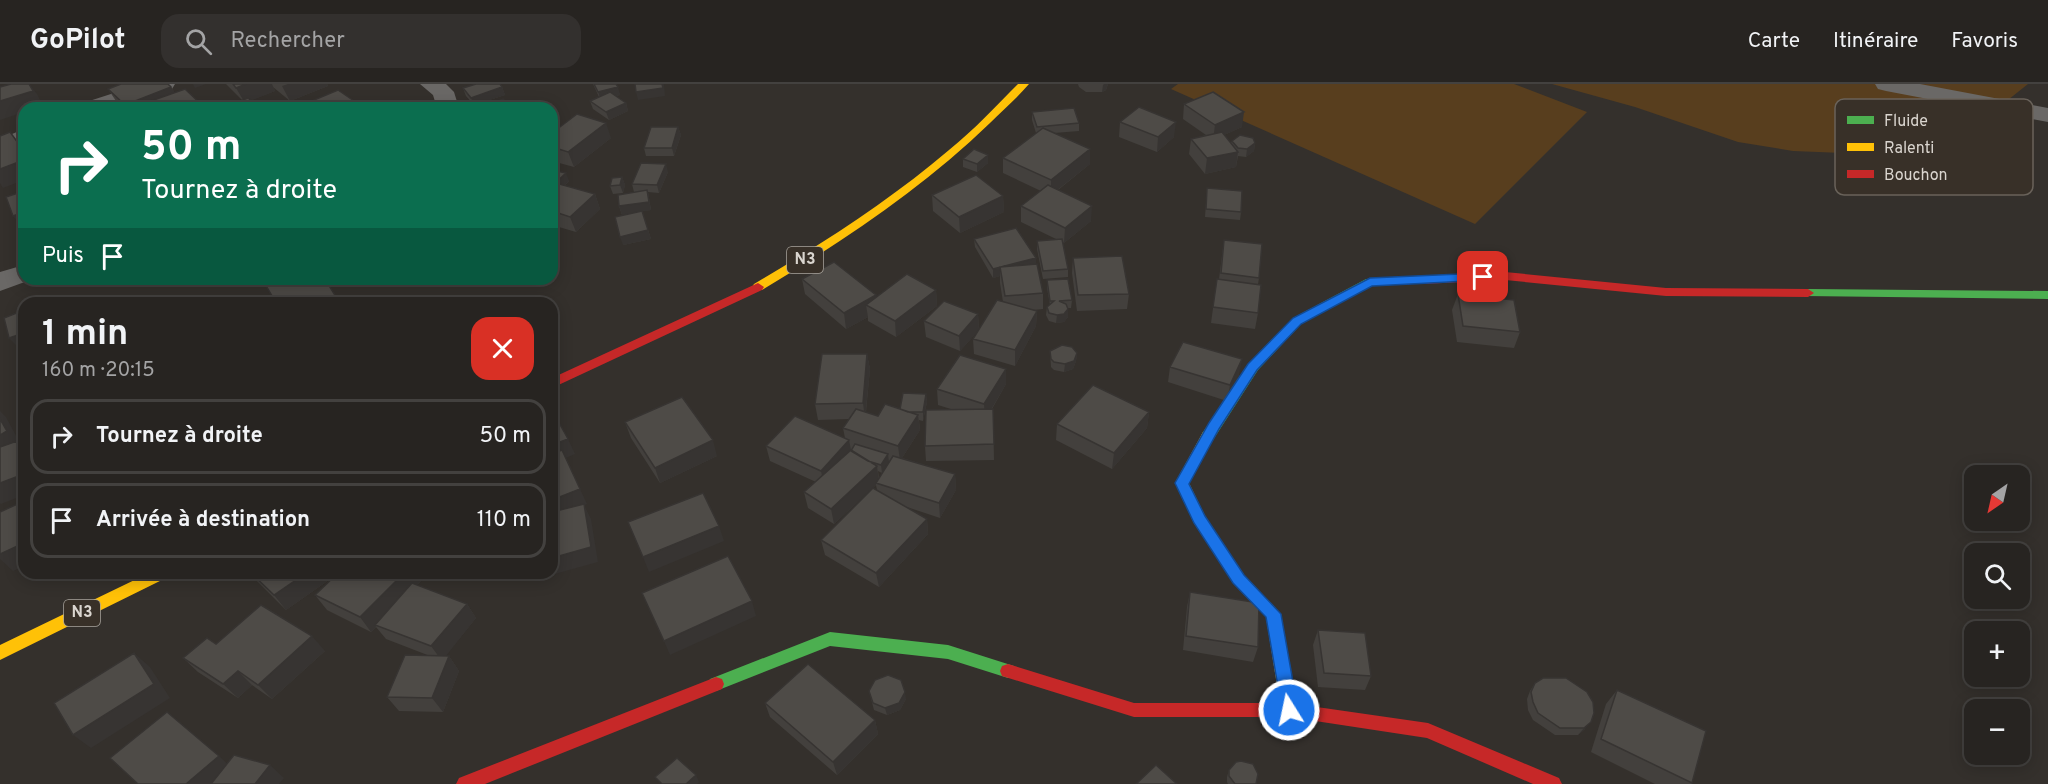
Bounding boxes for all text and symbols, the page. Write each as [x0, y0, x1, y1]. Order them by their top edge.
search box [161, 14, 581, 68]
text: GoPilot [30, 23, 125, 59]
icon: search [182, 25, 215, 58]
text: Rechercher [230, 28, 345, 55]
text: Carte [1748, 28, 1800, 55]
text: Itinéraire [1833, 28, 1918, 55]
text: Favoris [1951, 28, 2018, 55]
legend [1835, 99, 2033, 195]
text: Fluide [1884, 112, 1928, 132]
text: 50 m [141, 122, 242, 175]
icon: right [42, 126, 120, 204]
text: Ralenti [1884, 139, 1934, 159]
text: Bouchon [1884, 166, 1948, 186]
text: Tournez à droite [141, 174, 337, 208]
icon: arrive [96, 240, 129, 273]
text: Puis [42, 243, 84, 270]
road number: N3 [787, 247, 823, 273]
pin [1457, 251, 1508, 302]
icon: arrive [1466, 260, 1499, 293]
text: 1 min [42, 312, 128, 358]
button: close [471, 317, 534, 380]
text: 160 m · 20:15 [42, 358, 155, 384]
icon: right [45, 420, 78, 453]
text: Tournez à droite [96, 423, 263, 450]
text: 50 m [479, 423, 531, 450]
north arrow [1964, 465, 2030, 531]
map controls [1964, 465, 2030, 765]
icon: arrive [45, 504, 78, 537]
text: Arrivée à destination [96, 507, 310, 534]
text: 110 m [477, 507, 531, 534]
button: search [1964, 543, 2030, 609]
road number: N3 [64, 600, 100, 626]
button: + [1964, 621, 2030, 687]
position arrow [1257, 678, 1321, 742]
button: − [1964, 699, 2030, 765]

